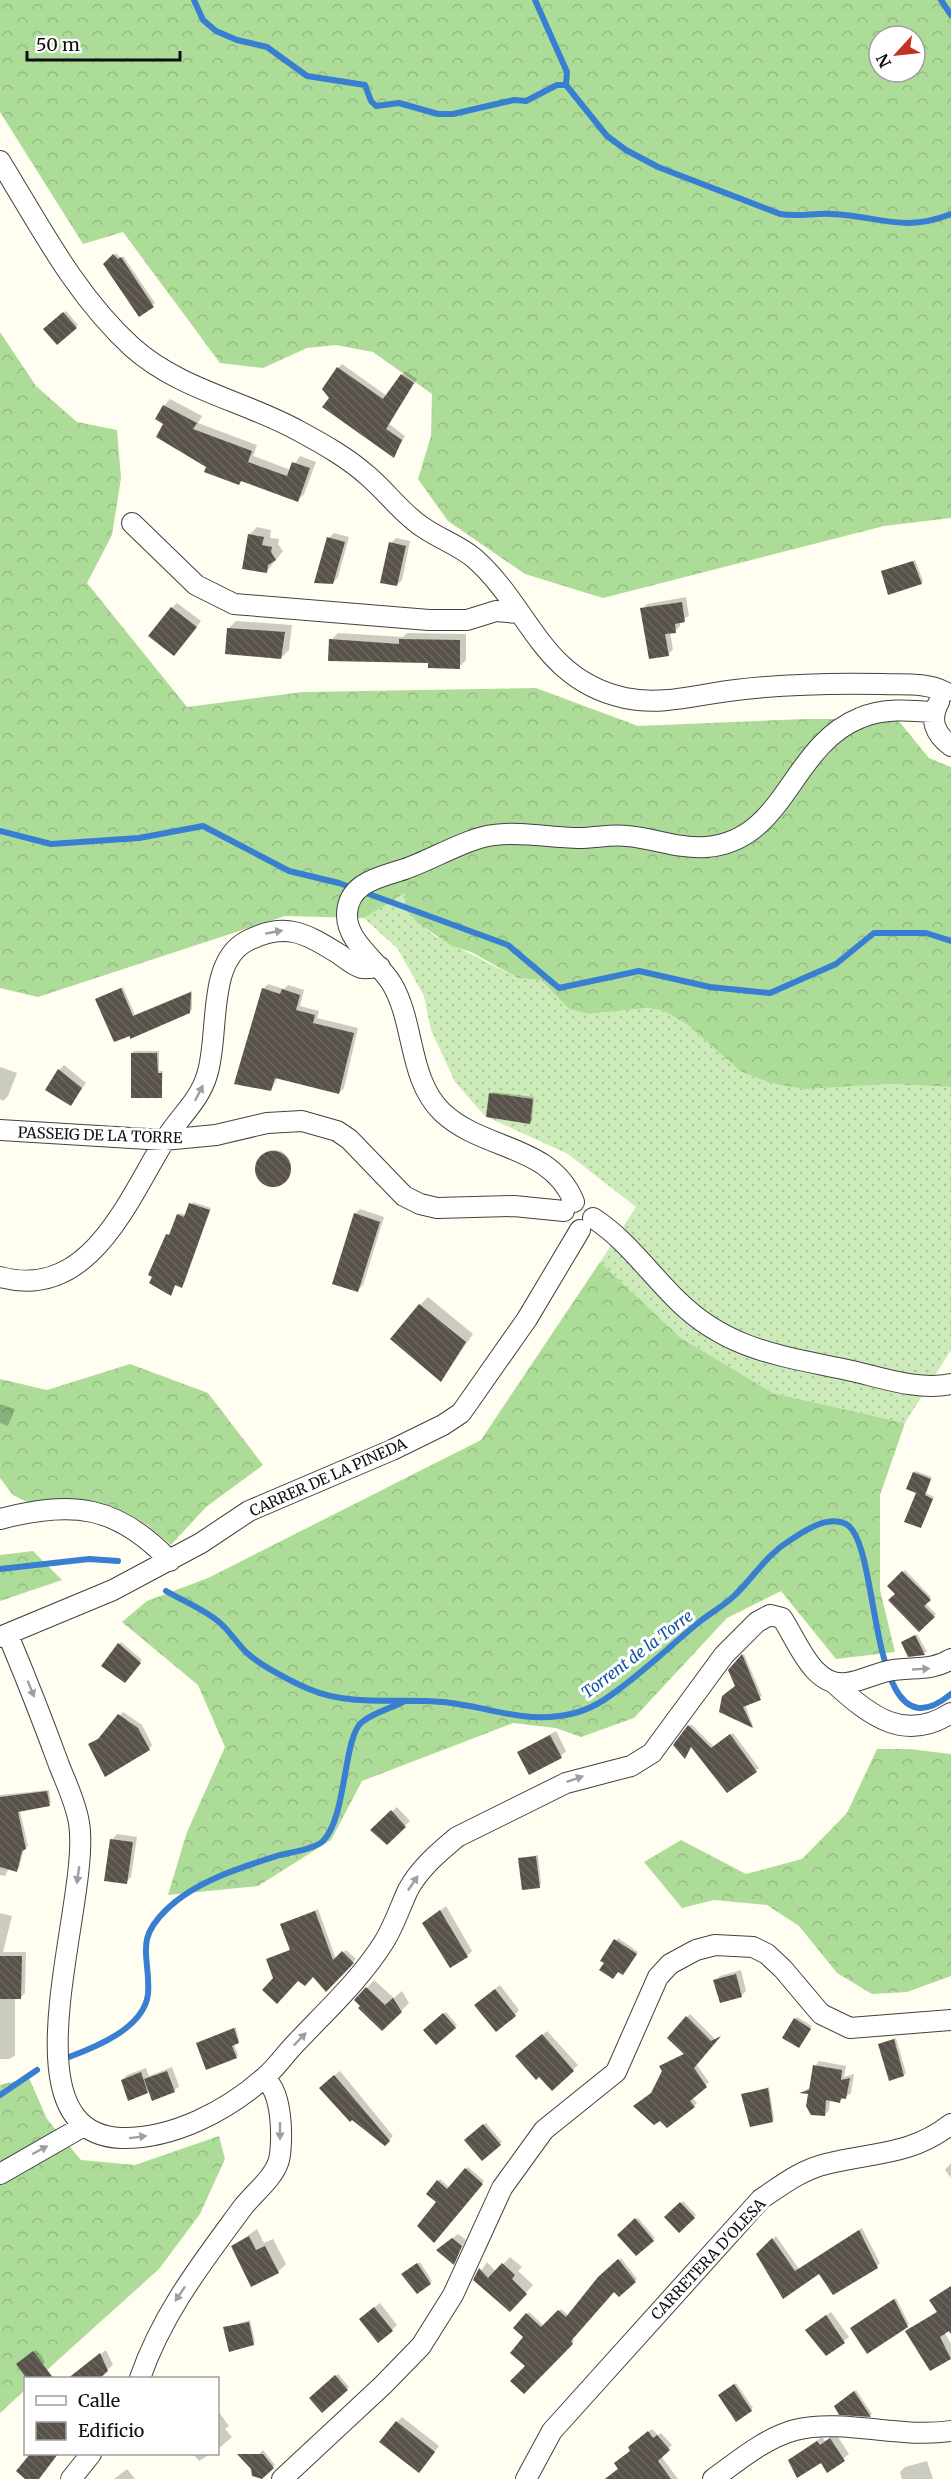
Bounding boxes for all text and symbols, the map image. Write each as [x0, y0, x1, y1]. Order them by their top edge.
scale bar [27, 24, 180, 62]
north arrow [867, 24, 927, 84]
text: 50 m [36, 33, 80, 56]
text: N [872, 50, 895, 71]
one-way arrow [265, 927, 284, 936]
one-way arrow [194, 1084, 204, 1101]
street label: PASSEIG DE LA TORRE [17, 1123, 183, 1147]
street label: CARRER DE LA PINEDA [246, 1434, 410, 1520]
water label: Torrent de la Torre [577, 1606, 697, 1702]
one-way arrow [911, 1664, 930, 1673]
one-way arrow [26, 1680, 36, 1698]
one-way arrow [566, 1774, 584, 1784]
one-way arrow [73, 1865, 82, 1884]
one-way arrow [408, 1874, 419, 1891]
one-way arrow [292, 2032, 306, 2046]
one-way arrow [275, 2122, 285, 2141]
one-way arrow [128, 2132, 147, 2141]
one-way arrow [32, 2145, 49, 2155]
street label: CARRETERA D'OLESA [647, 2194, 770, 2324]
one-way arrow [175, 2285, 186, 2302]
legend [24, 2377, 219, 2455]
text: Calle [78, 2389, 120, 2412]
text: Edificio [78, 2419, 144, 2442]

